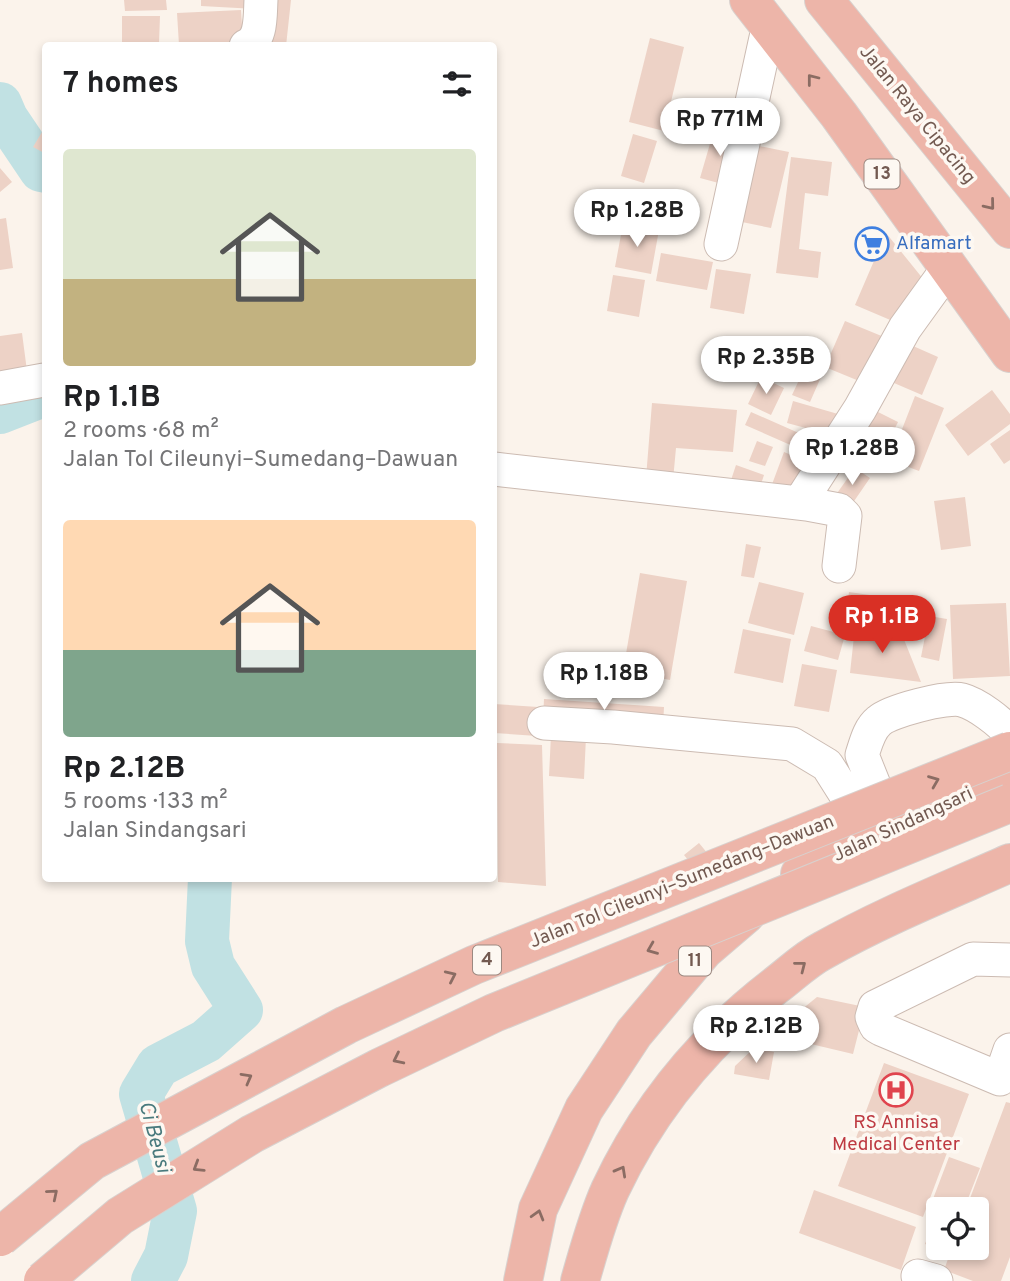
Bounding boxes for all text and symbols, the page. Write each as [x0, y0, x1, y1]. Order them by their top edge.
street label: Jalan Raya Cipacing [854, 41, 980, 189]
icon: filters [438, 65, 476, 103]
text: 7 homes [63, 66, 179, 103]
one-way arrow [807, 75, 820, 87]
pin: Rp 771M [655, 99, 785, 158]
text: Rp 771M [676, 106, 764, 135]
road number: 13 [864, 160, 900, 188]
pin: Rp 1.28B [565, 190, 709, 249]
icon: home [207, 194, 333, 320]
text: Rp 1.28B [590, 197, 684, 226]
one-way arrow [982, 198, 995, 210]
supermarket icon: Alfamart [853, 225, 891, 263]
place label: Alfamart [896, 232, 972, 256]
pin: Rp 2.35B [694, 336, 838, 396]
text: Rp 2.35B [717, 344, 815, 373]
text: Rp 1.1B [63, 380, 161, 417]
text: 2 rooms · 68 m² [63, 417, 219, 446]
pin: Rp 1.28B [780, 428, 924, 487]
text: Rp 1.28B [805, 435, 899, 464]
text: Jalan Tol Cileunyi–Sumedang–Dawuan [63, 446, 458, 475]
icon: home [207, 565, 333, 691]
pin: Rp 1.1B [817, 596, 947, 655]
text: Rp 1.1B [845, 603, 919, 632]
pin: Rp 1.18B [532, 652, 676, 712]
text: Rp 1.18B [559, 660, 649, 689]
text: Rp 2.12B [63, 751, 185, 788]
one-way arrow [928, 776, 940, 790]
street label: Jalan Sindangsari [829, 782, 977, 868]
text: 5 rooms · 133 m² [63, 788, 228, 817]
street label: Jalan Tol Cileunyi–Sumedang–Dawuan [526, 810, 838, 954]
text: Jalan Sindangsari [63, 817, 247, 846]
one-way arrow [646, 940, 658, 954]
road number: 4 [473, 945, 501, 974]
road number: 11 [679, 946, 711, 976]
one-way arrow [793, 961, 806, 974]
one-way arrow [444, 970, 456, 984]
pin: Rp 2.12B [684, 1006, 828, 1065]
text: Rp 2.12B [709, 1013, 803, 1042]
one-way arrow [393, 1050, 405, 1064]
hospital icon: RS Annisa Medical Center [877, 1071, 915, 1109]
one-way arrow [240, 1073, 253, 1086]
water label: Ci Beusi [132, 1098, 177, 1178]
place label: RS Annisa Medical Center [832, 1111, 961, 1157]
one-way arrow [193, 1159, 206, 1172]
one-way arrow [612, 1166, 626, 1179]
one-way arrow [44, 1190, 57, 1202]
map controls [926, 1197, 989, 1260]
button: locate [926, 1197, 989, 1260]
one-way arrow [530, 1209, 544, 1221]

